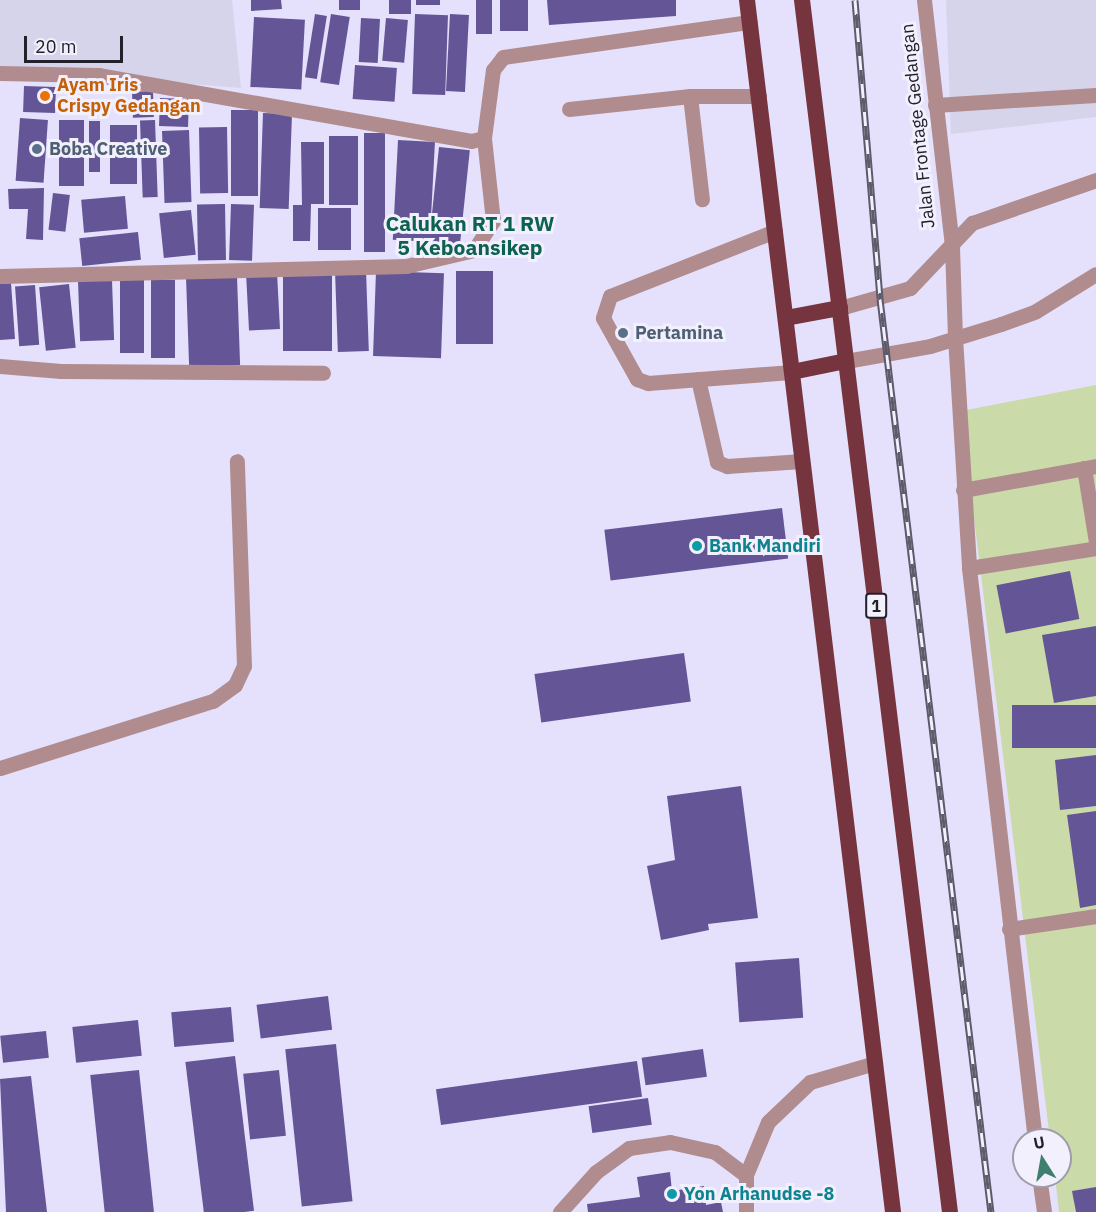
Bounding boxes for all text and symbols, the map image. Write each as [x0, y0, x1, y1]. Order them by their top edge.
street label: Jalan Frontage Gedangan [897, 23, 939, 229]
scale bar [27, 24, 126, 62]
text: 20 m [35, 35, 77, 58]
place label: Ayam Iris Crispy Gedangan [57, 75, 201, 118]
marker: Ayam Iris Crispy Gedangan [38, 89, 52, 103]
place label: Boba Creative [49, 138, 167, 160]
marker: Boba Creative [30, 142, 44, 156]
district label: Calukan RT 1 RW 5 Keboansikep [386, 210, 554, 260]
place label: Pertamina [635, 322, 723, 344]
marker: Pertamina [616, 326, 630, 340]
place label: Bank Mandiri [709, 535, 821, 557]
marker: Bank Mandiri [690, 539, 704, 553]
road number: 1 [864, 593, 888, 619]
north arrow [1012, 1128, 1072, 1188]
text: U [1032, 1131, 1046, 1153]
place label: Yon Arhanudse -8 [684, 1183, 834, 1205]
marker: Yon Arhanudse -8 [665, 1187, 679, 1201]

